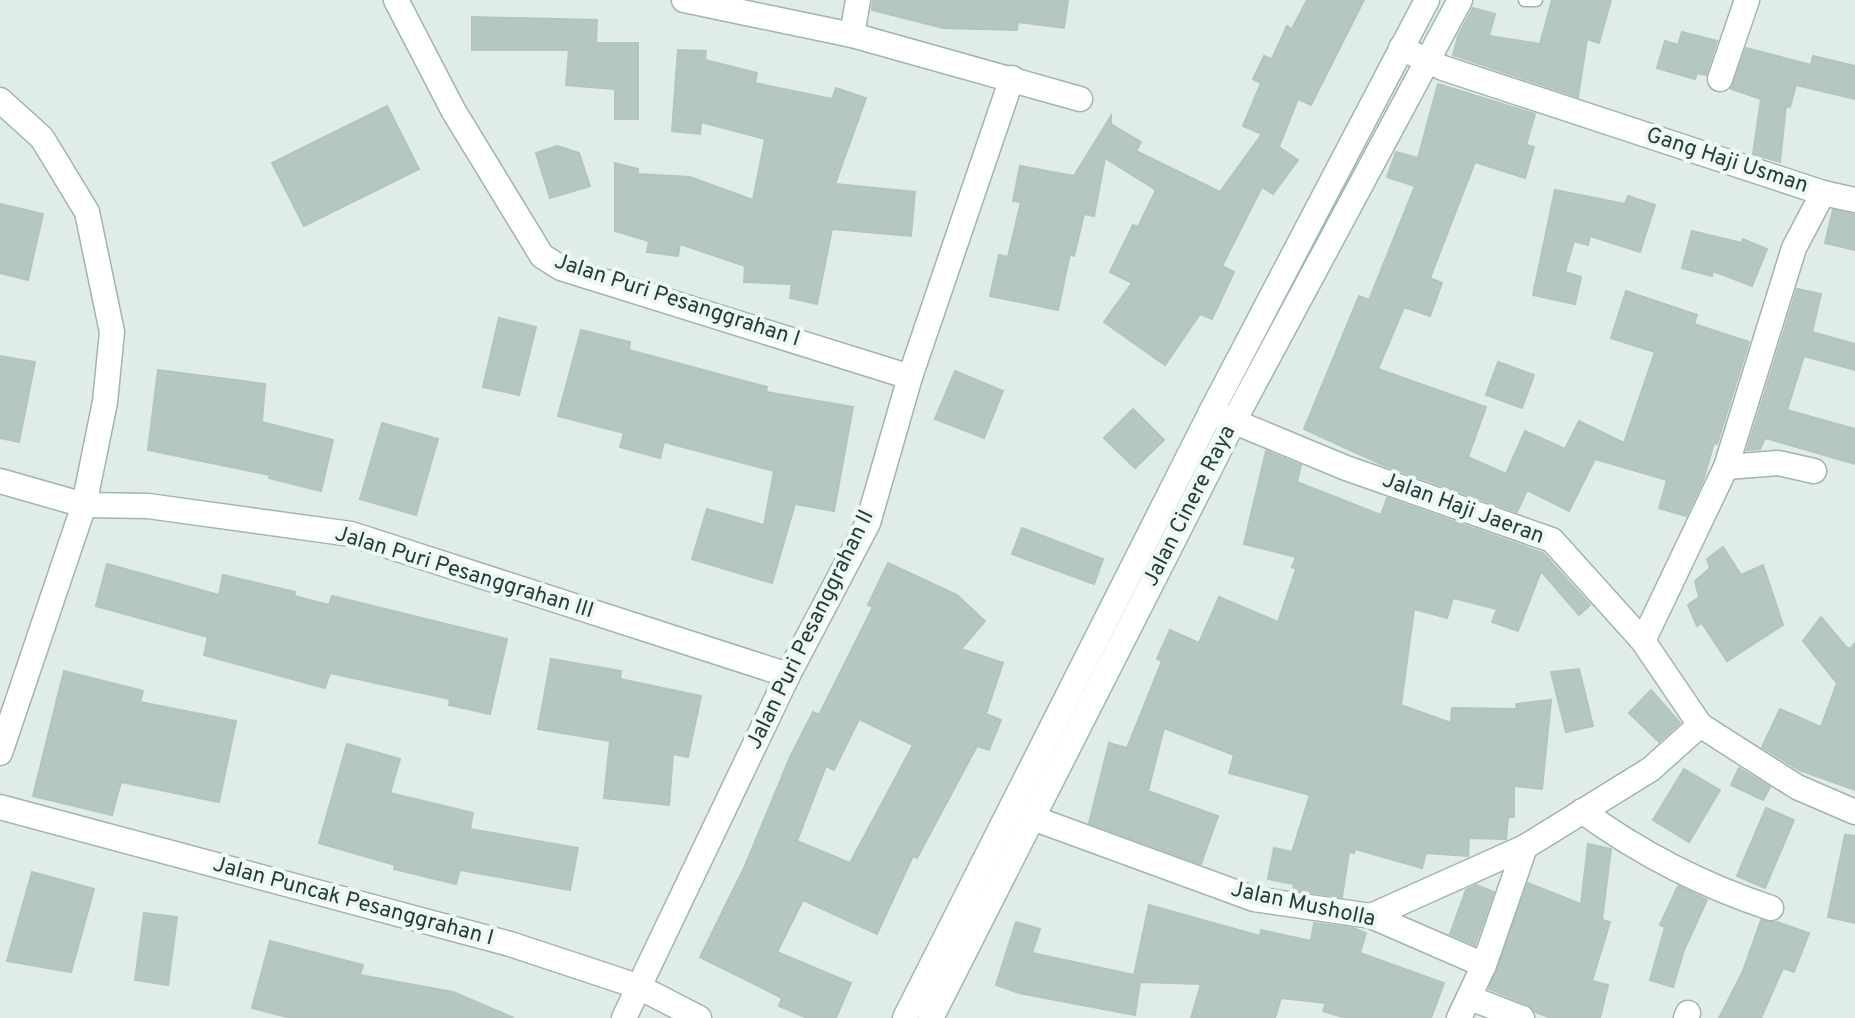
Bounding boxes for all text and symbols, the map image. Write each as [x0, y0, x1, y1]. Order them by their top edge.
street label: Gang Haji Usman [1643, 122, 1811, 200]
street label: Jalan Puri Pesanggrahan I [551, 248, 803, 354]
street label: Jalan Cinere Raya [1138, 421, 1242, 591]
street label: Jalan Haji Jaeran [1378, 467, 1548, 551]
street label: Jalan Puri Pesanggrahan II [741, 506, 881, 754]
street label: Jalan Puri Pesanggrahan III [331, 521, 597, 625]
street label: Jalan Puncak Pesanggrahan I [210, 851, 496, 953]
street label: Jalan Musholla [1228, 876, 1378, 934]

